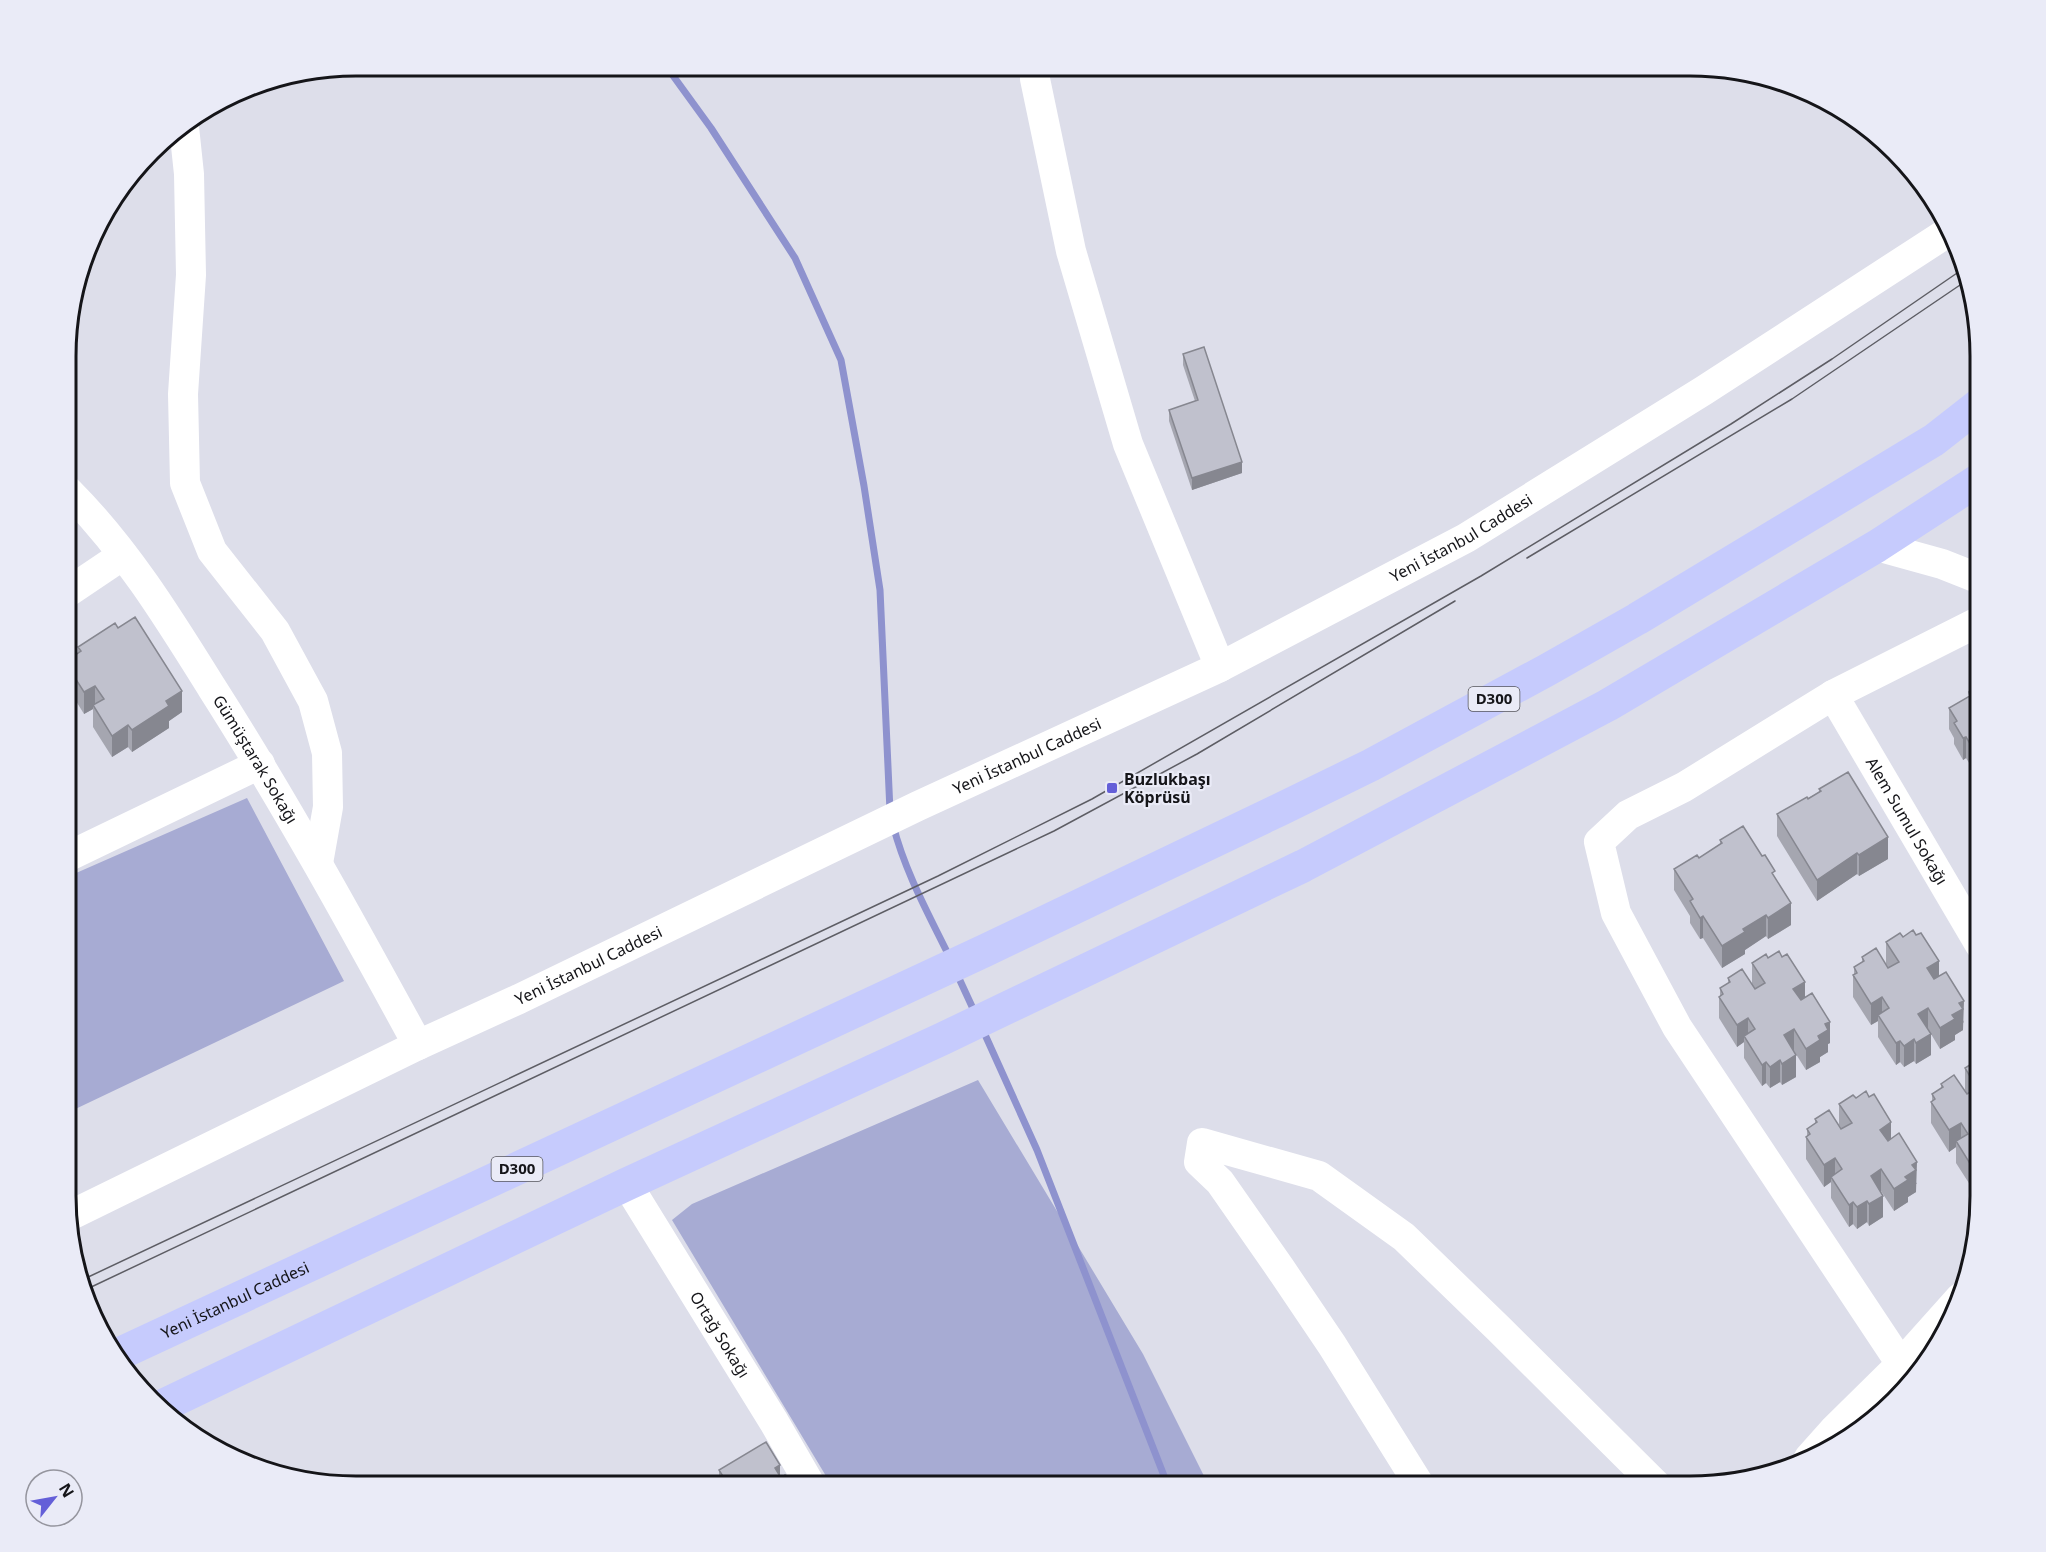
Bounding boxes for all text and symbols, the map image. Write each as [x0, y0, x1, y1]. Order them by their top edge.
street label: Yeni İstanbul Caddesi [1386, 489, 1537, 587]
road number: D300 [1468, 687, 1520, 711]
street label: Gümüştarak Sokağı [208, 691, 303, 828]
street label: Yeni İstanbul Caddesi [949, 712, 1105, 800]
street label: Alem Sumul Sokağı [1861, 753, 1953, 889]
place label: Buzlukbaşı Köprüsü [1124, 768, 1211, 808]
marker: Buzlukbaşı Köprüsü [1105, 781, 1119, 795]
street label: Yeni İstanbul Caddesi [511, 920, 666, 1010]
road number: D300 [492, 1157, 542, 1181]
street label: Yeni İstanbul Caddesi [157, 1256, 313, 1344]
street label: Ortağ Sokağı [685, 1287, 755, 1382]
north arrow [24, 1468, 84, 1528]
text: N [54, 1479, 80, 1502]

